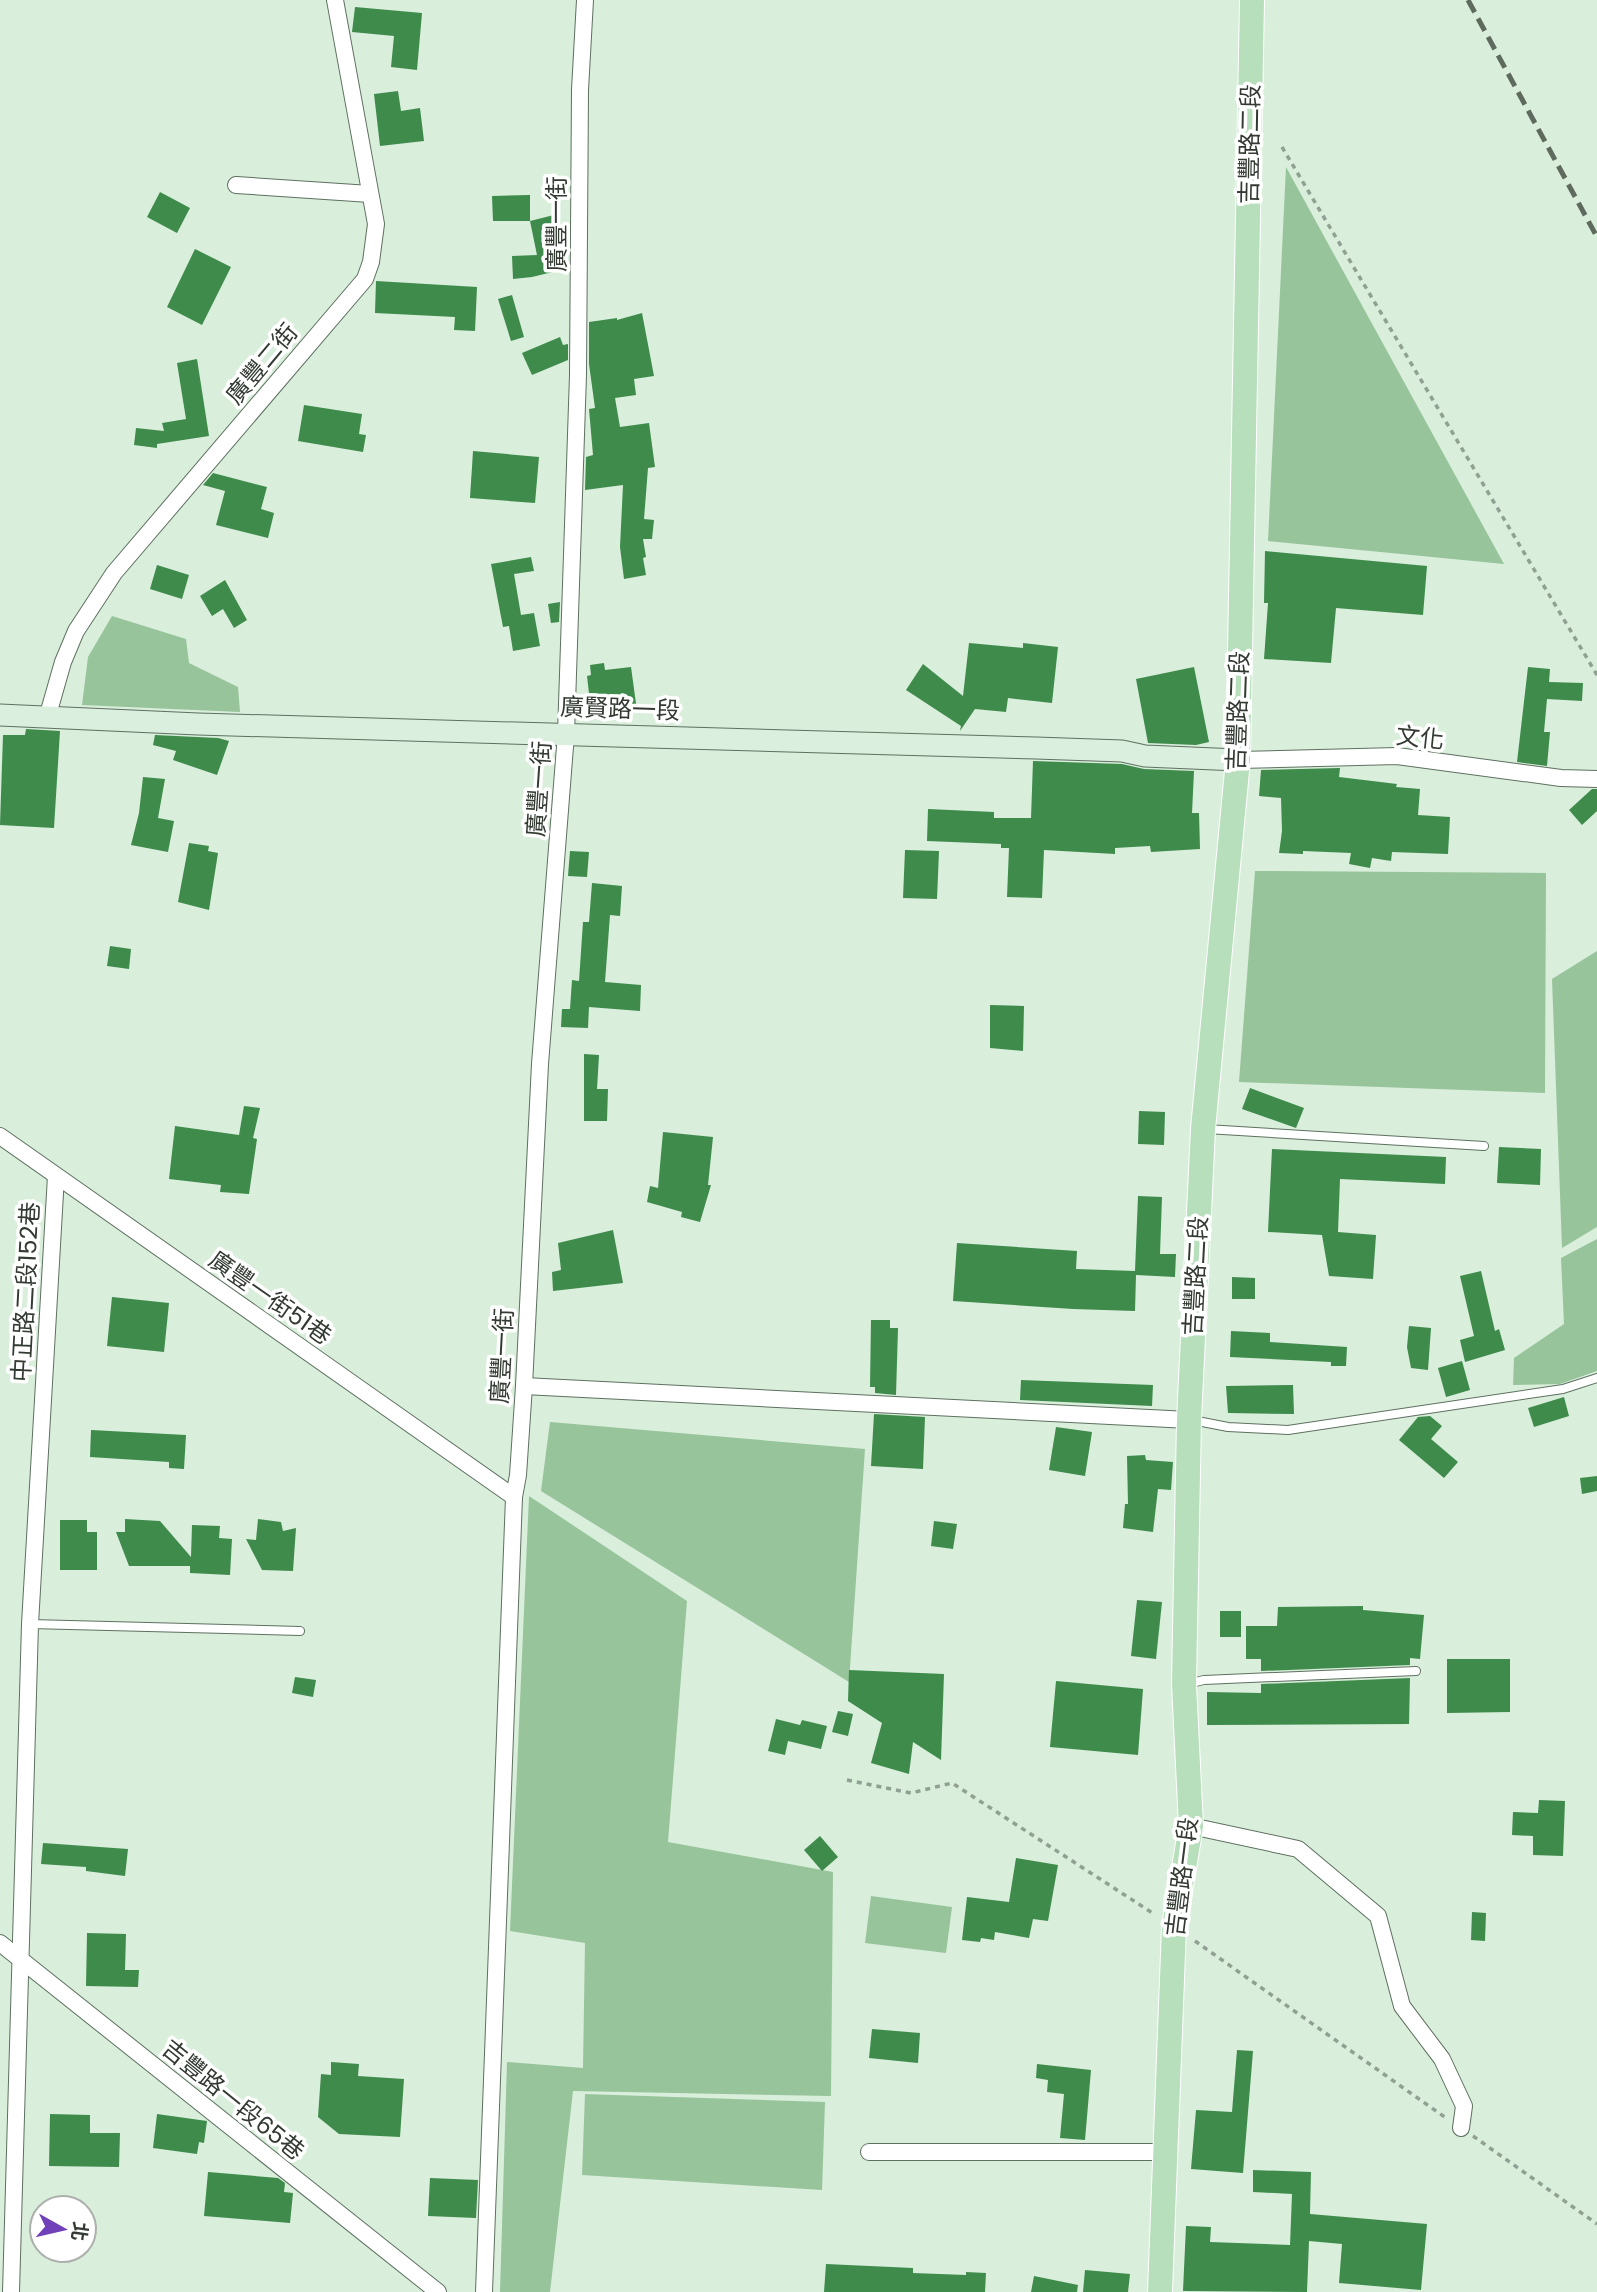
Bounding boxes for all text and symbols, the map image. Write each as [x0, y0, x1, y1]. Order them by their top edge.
street label: 吉豐路二段 [1232, 84, 1267, 204]
street label: 廣豐一街 [540, 176, 573, 272]
street label: 廣豐二街 [218, 316, 305, 411]
street label: 吉豐路二段 [1219, 650, 1256, 772]
street label: 廣賢路一段 [559, 690, 681, 727]
street label: 文化 [1394, 719, 1446, 756]
street label: 廣豐一街 [519, 740, 558, 838]
street label: 中正路二段152巷 [4, 1201, 47, 1383]
street label: 吉豐路二段 [1176, 1215, 1215, 1337]
street label: 廣豐一街51巷 [202, 1243, 338, 1352]
street label: 廣豐一街 [483, 1307, 520, 1405]
street label: 吉豐路一段 [1158, 1815, 1205, 1939]
street label: 吉豐路一段65巷 [155, 2032, 311, 2167]
north arrow [28, 2194, 98, 2264]
text: 北 [65, 2220, 94, 2243]

